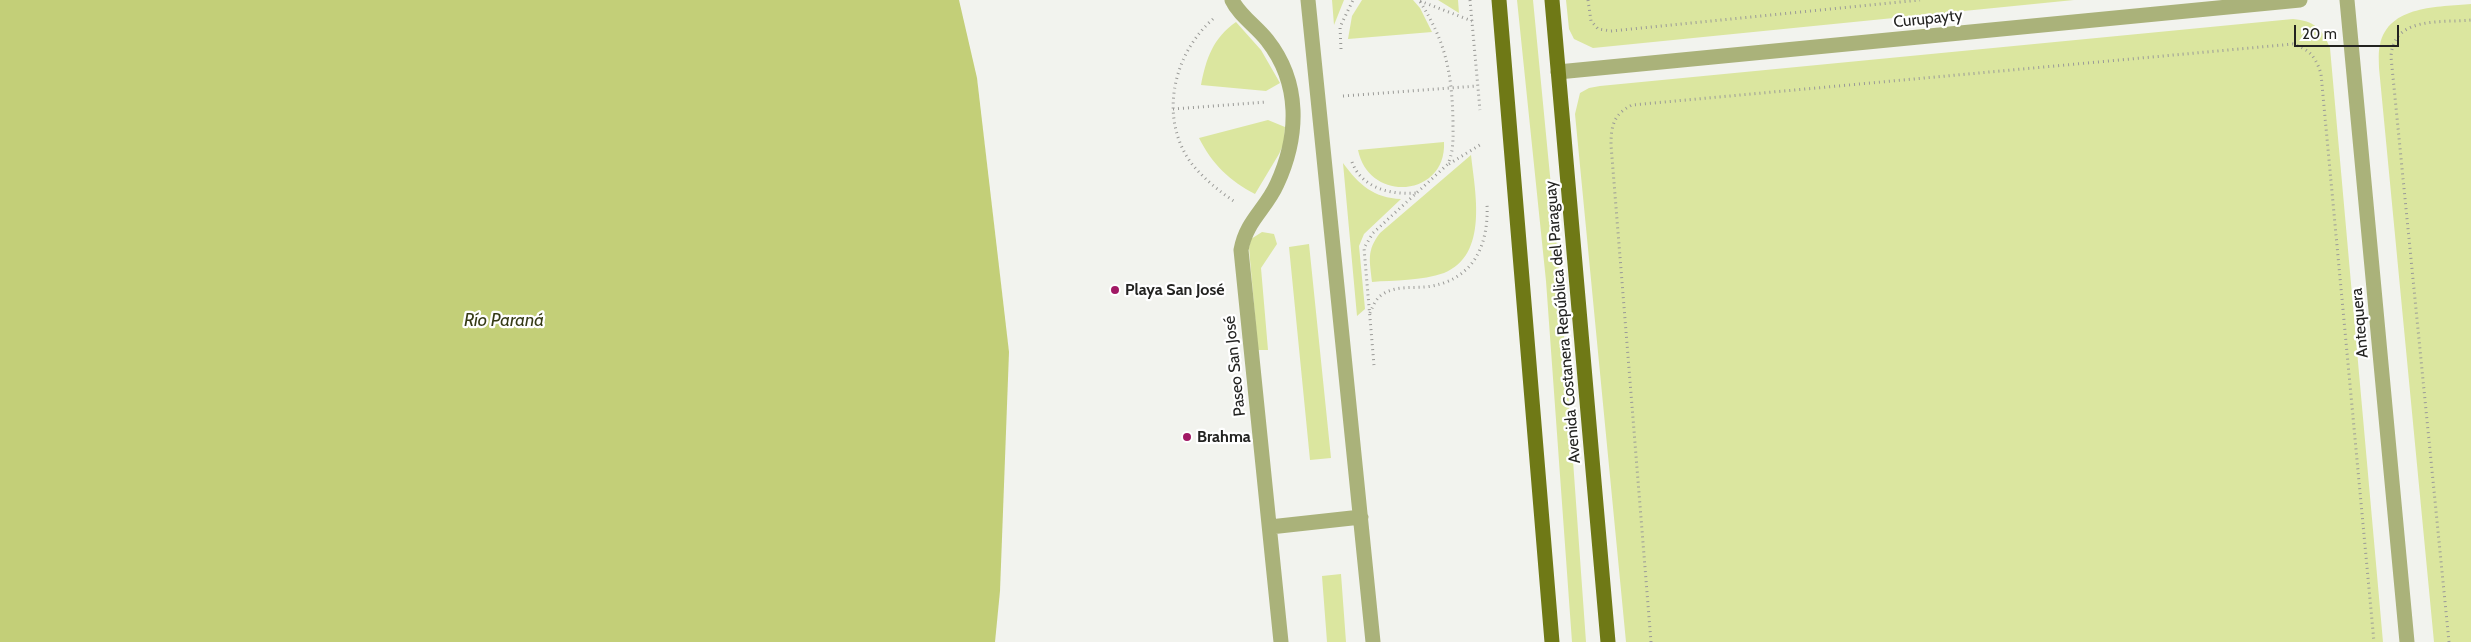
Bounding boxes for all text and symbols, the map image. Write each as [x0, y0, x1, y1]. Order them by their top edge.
street label: Curupayty [1893, 6, 1963, 32]
scale bar [2296, 15, 2401, 47]
text: 20 m [2302, 25, 2337, 43]
street label: Avenida Costanera República del Paraguay [1541, 180, 1585, 464]
place label: Playa San José [1125, 280, 1224, 300]
marker: Playa San José [1109, 284, 1121, 296]
street label: Antequera [2347, 287, 2373, 359]
water label: Río Paraná [464, 310, 544, 332]
street label: Paseo San José [1220, 315, 1250, 417]
place label: Brahma [1197, 427, 1251, 447]
marker: Brahma [1181, 431, 1193, 443]

